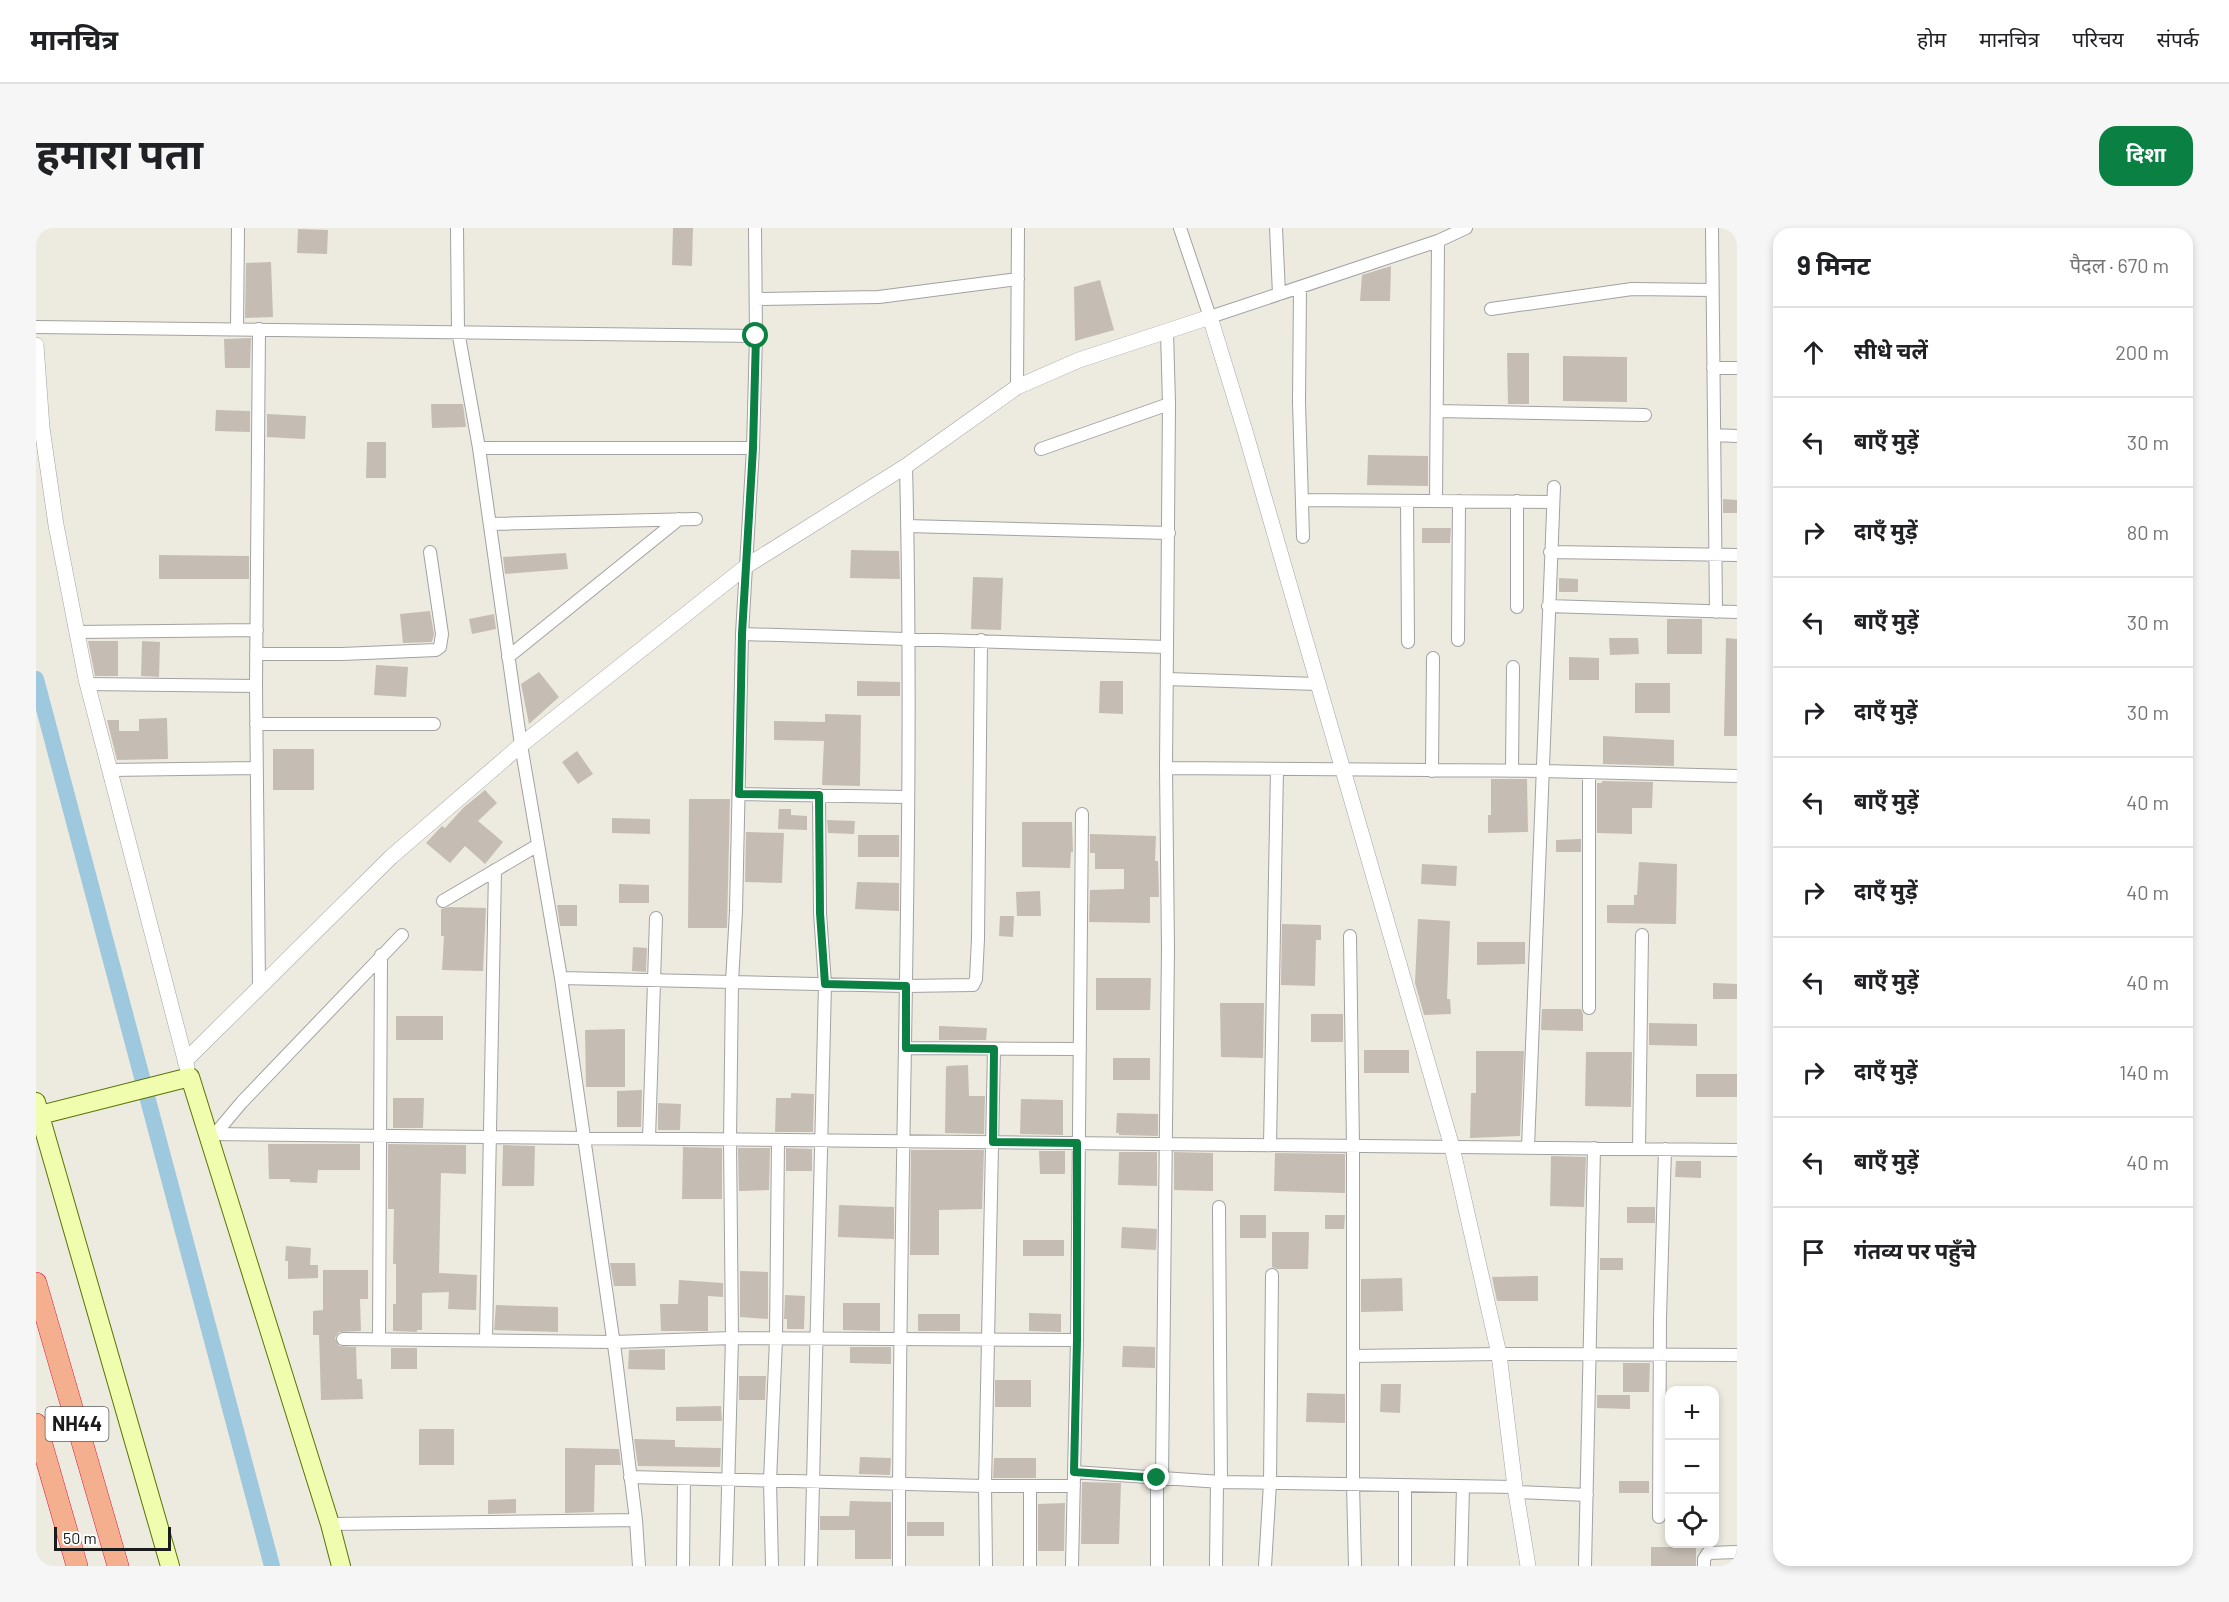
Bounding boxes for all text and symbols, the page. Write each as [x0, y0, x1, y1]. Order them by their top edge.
text: मानचित्र [30, 22, 118, 56]
text: होम [1917, 26, 1946, 51]
text: मानचित्र [1979, 26, 2039, 51]
text: परिचय [2072, 26, 2124, 51]
text: संपर्क [2157, 26, 2199, 51]
button: दिशा [2099, 126, 2193, 186]
text: हमारा पता [36, 127, 203, 177]
text: 9 मिनट [1797, 249, 1871, 280]
text: पैदल · 670 m [2070, 253, 2169, 277]
route start [742, 322, 768, 348]
icon: ahead [1797, 336, 1830, 369]
text: सीधे चलें [1854, 337, 1928, 363]
text: 200 m [2115, 340, 2169, 364]
icon: left [1797, 426, 1830, 459]
text: बाएँ मुड़ें [1854, 427, 1919, 453]
text: 30 m [2127, 430, 2169, 454]
icon: right [1797, 516, 1830, 549]
text: दाएँ मुड़ें [1854, 517, 1917, 543]
text: 80 m [2127, 520, 2169, 544]
icon: left [1797, 606, 1830, 639]
text: बाएँ मुड़ें [1854, 607, 1919, 633]
text: 30 m [2127, 610, 2169, 634]
icon: right [1797, 696, 1830, 729]
text: दाएँ मुड़ें [1854, 697, 1917, 723]
text: 30 m [2127, 700, 2169, 724]
icon: left [1797, 786, 1830, 819]
text: बाएँ मुड़ें [1854, 787, 1919, 813]
text: 40 m [2126, 790, 2169, 814]
icon: right [1797, 876, 1830, 909]
text: दाएँ मुड़ें [1854, 877, 1917, 903]
text: 40 m [2126, 880, 2169, 904]
icon: left [1797, 966, 1830, 999]
text: बाएँ मुड़ें [1854, 967, 1919, 993]
text: 40 m [2126, 970, 2169, 994]
icon: right [1797, 1056, 1830, 1089]
text: दाएँ मुड़ें [1854, 1057, 1917, 1083]
text: 140 m [2119, 1060, 2169, 1084]
icon: left [1797, 1146, 1830, 1179]
text: बाएँ मुड़ें [1854, 1147, 1919, 1173]
text: 40 m [2126, 1150, 2169, 1174]
icon: arrive [1797, 1236, 1830, 1269]
text: गंतव्य पर पहुँचे [1854, 1237, 1976, 1263]
map controls [1665, 1386, 1719, 1548]
button: + [1665, 1386, 1719, 1440]
road number: NH44 [45, 1407, 108, 1441]
button: − [1665, 1440, 1719, 1494]
route end [1143, 1464, 1169, 1490]
button: locate [1665, 1494, 1719, 1548]
scale bar [54, 1524, 171, 1552]
text: 50 m [63, 1528, 97, 1547]

